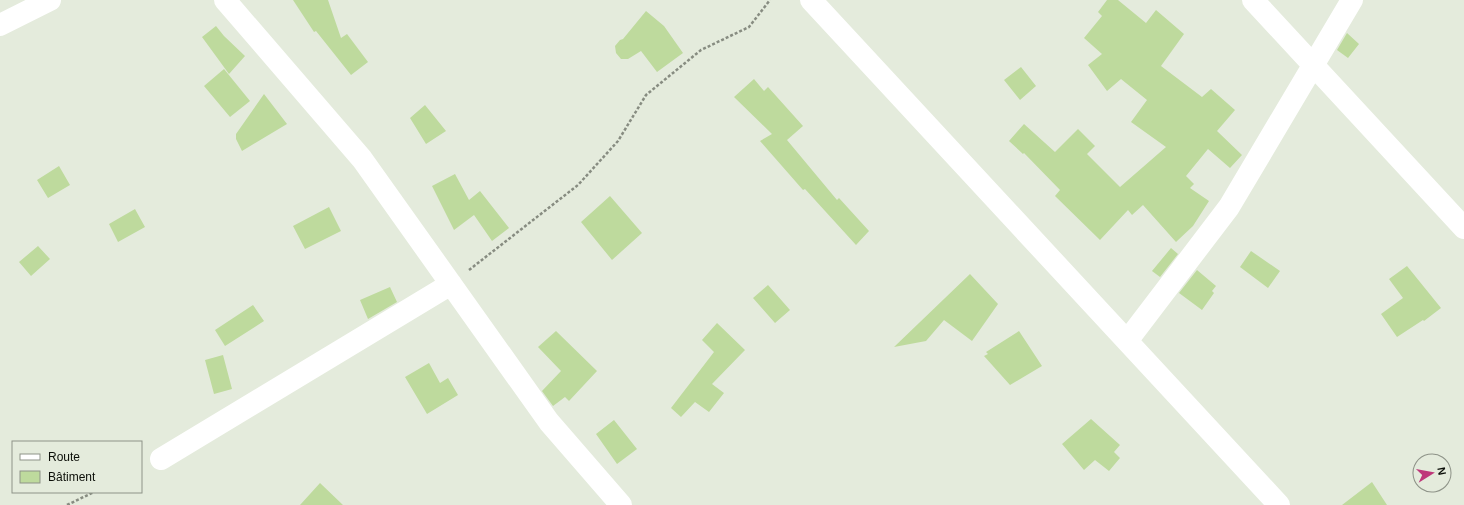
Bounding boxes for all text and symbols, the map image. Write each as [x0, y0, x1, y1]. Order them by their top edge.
legend [12, 441, 142, 493]
text: Route [48, 450, 80, 464]
north arrow [1412, 453, 1452, 493]
text: N [1435, 466, 1448, 476]
text: Bâtiment [48, 470, 96, 484]

